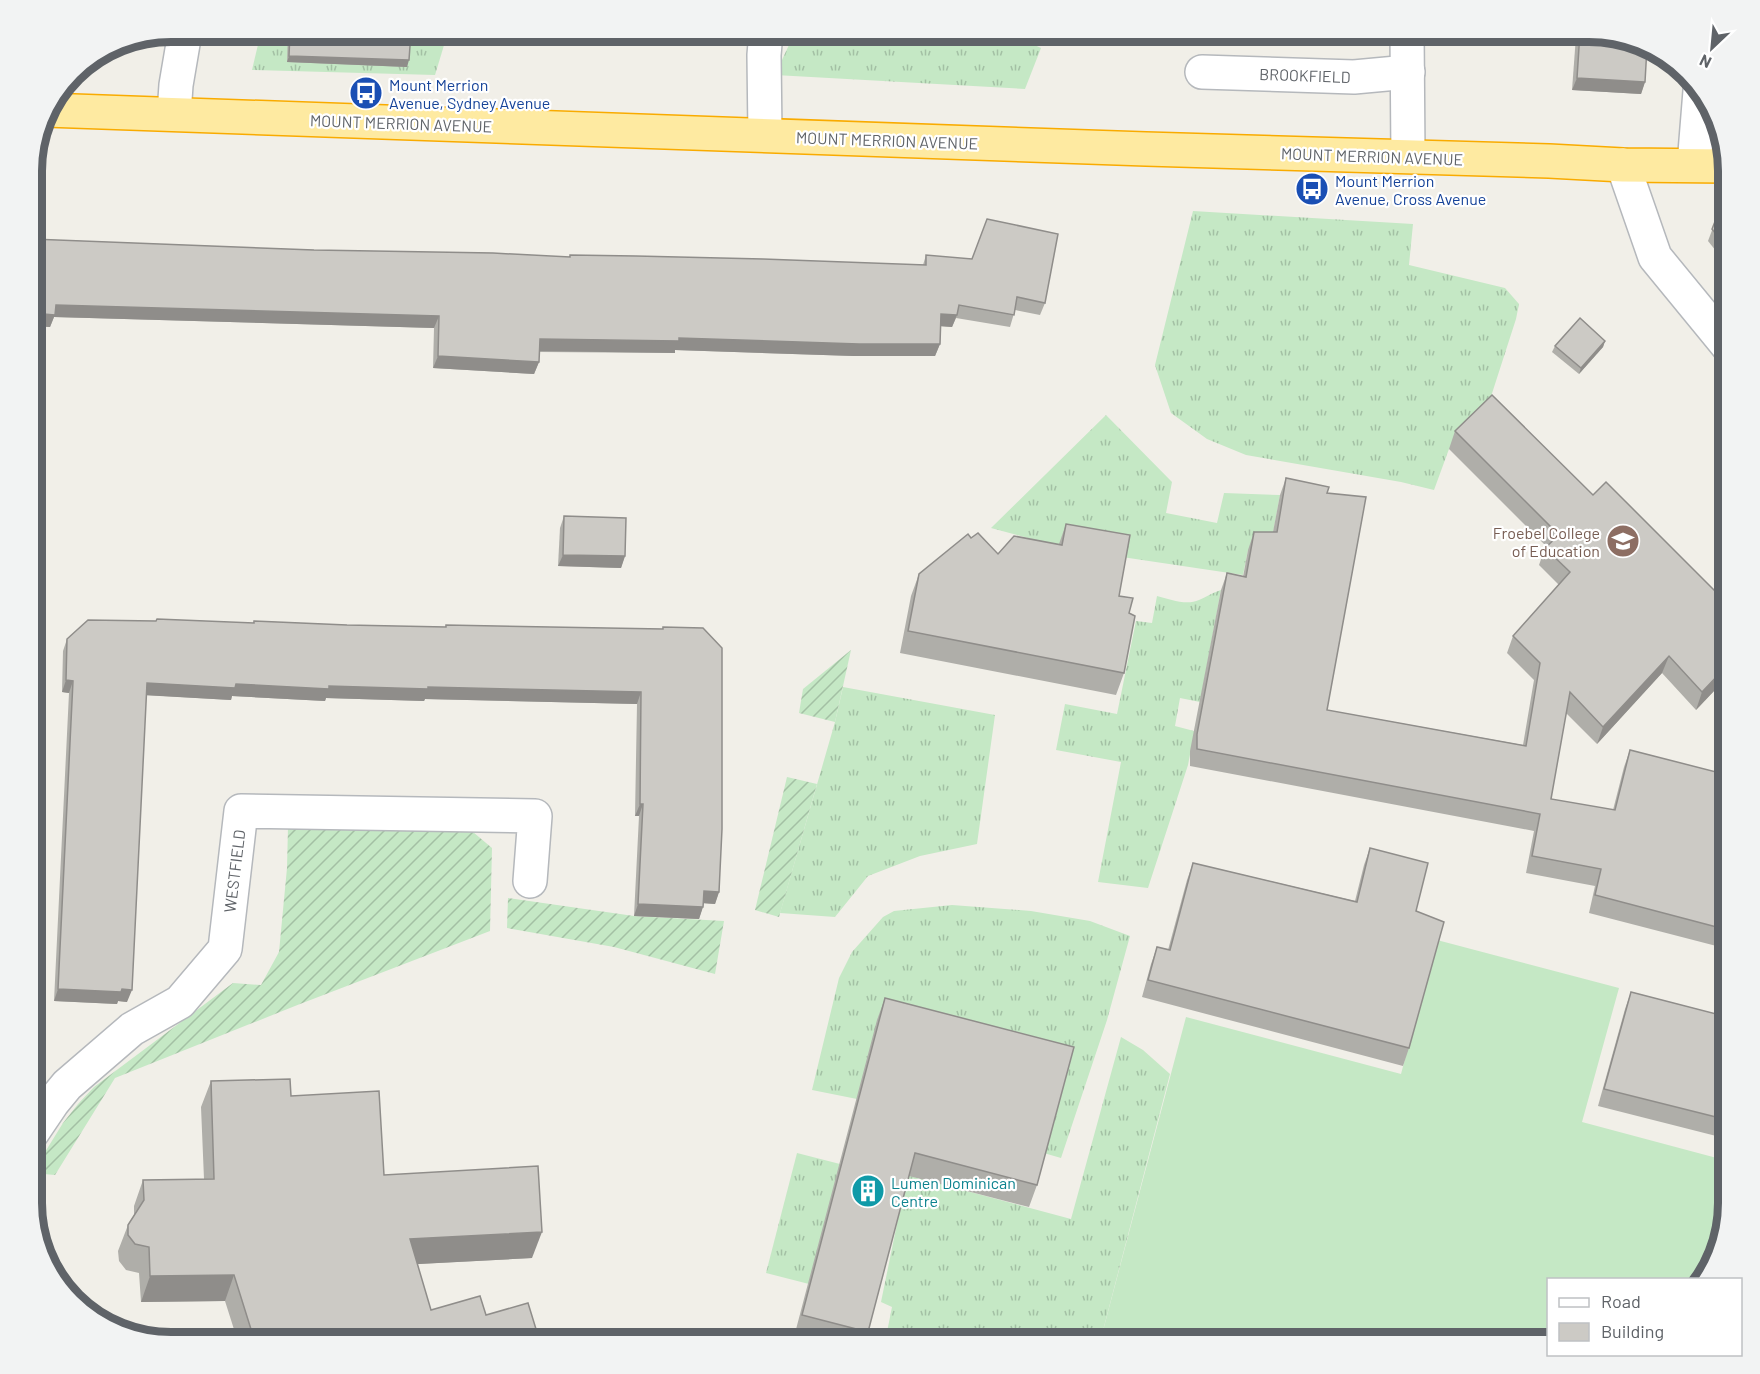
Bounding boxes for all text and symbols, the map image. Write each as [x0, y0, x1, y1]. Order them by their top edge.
north arrow [1682, 18, 1742, 78]
text: N [1696, 51, 1714, 73]
street label: BROOKFIELD [1259, 64, 1351, 86]
bus stop icon: Mount Merrion Avenue, Sydney Avenue [348, 75, 384, 111]
place label: Mount Merrion Avenue, Sydney Avenue [389, 75, 550, 112]
street label: MOUNT MERRION AVENUE [310, 110, 492, 136]
street label: MOUNT MERRION AVENUE [796, 127, 978, 153]
street label: MOUNT MERRION AVENUE [1281, 143, 1463, 169]
bus stop icon: Mount Merrion Avenue, Cross Avenue [1294, 171, 1330, 207]
place label: Mount Merrion Avenue, Cross Avenue [1335, 171, 1486, 208]
place label: Froebel College of Education [1493, 523, 1600, 560]
school or university icon: Froebel College of Education [1605, 523, 1641, 559]
street label: WESTFIELD [219, 828, 249, 914]
building icon: Lumen Dominican Centre [850, 1173, 886, 1209]
place label: Lumen Dominican Centre [891, 1173, 1016, 1210]
legend [1547, 1278, 1742, 1356]
text: Road [1601, 1290, 1641, 1312]
text: Building [1601, 1320, 1664, 1342]

